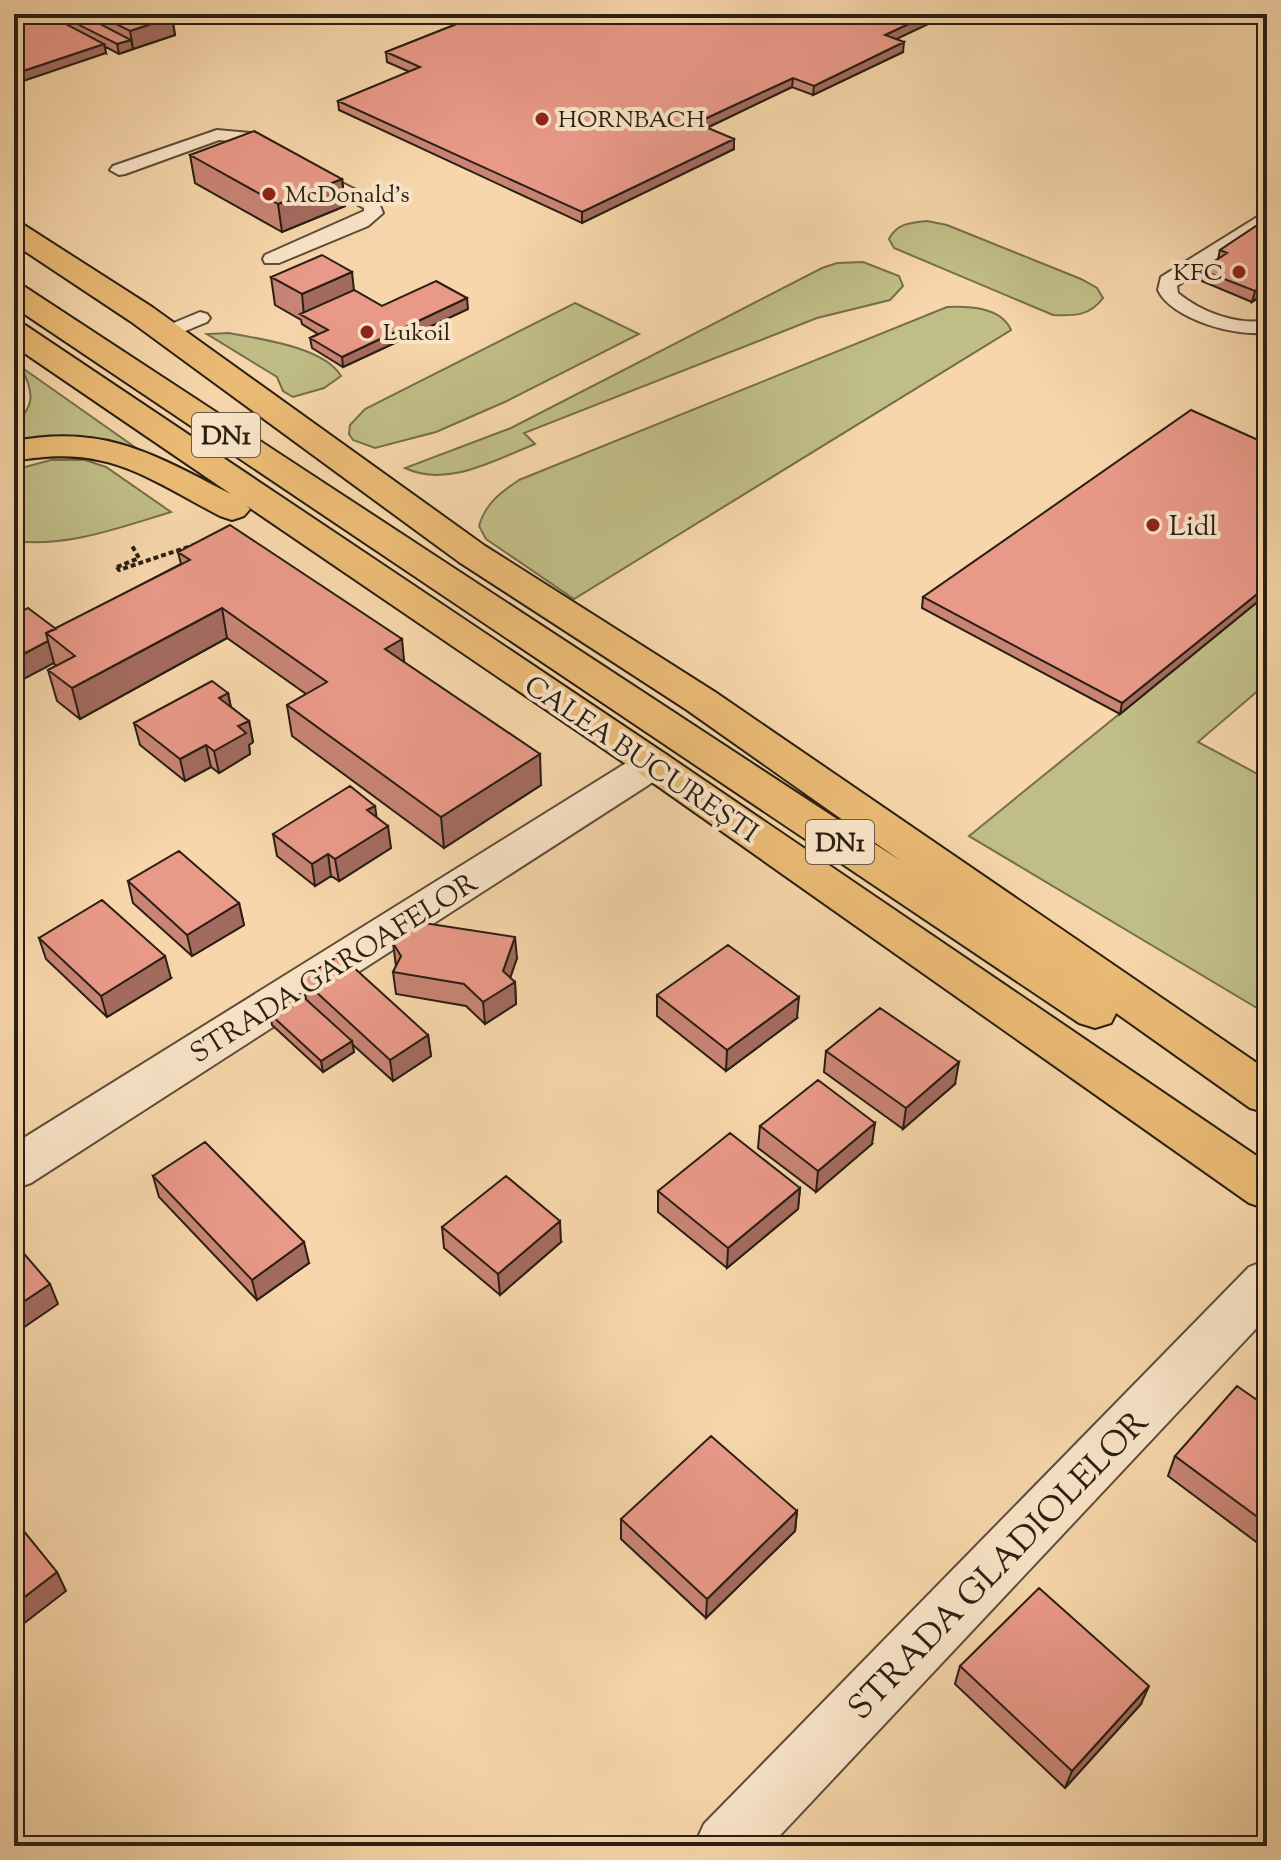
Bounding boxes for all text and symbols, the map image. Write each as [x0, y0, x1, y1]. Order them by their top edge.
place label: HORNBACH [558, 104, 705, 138]
marker: HORNBACH [533, 110, 551, 128]
place label: McDonald's [285, 179, 410, 213]
marker: McDonald's [260, 185, 278, 203]
place label: KFC [1173, 257, 1223, 291]
marker: KFC [1230, 263, 1248, 281]
place label: Lukoil [383, 317, 451, 351]
marker: Lukoil [358, 323, 376, 341]
road number: DN1 [192, 413, 260, 457]
place label: Lidl [1169, 508, 1218, 548]
marker: Lidl [1144, 516, 1162, 534]
street label: CALEA BUCUREȘTI [515, 667, 766, 854]
road number: DN1 [806, 820, 874, 864]
street label: STRADA GAROAFELOR [183, 865, 486, 1075]
street label: STRADA GLADIOLELOR [838, 1400, 1161, 1732]

